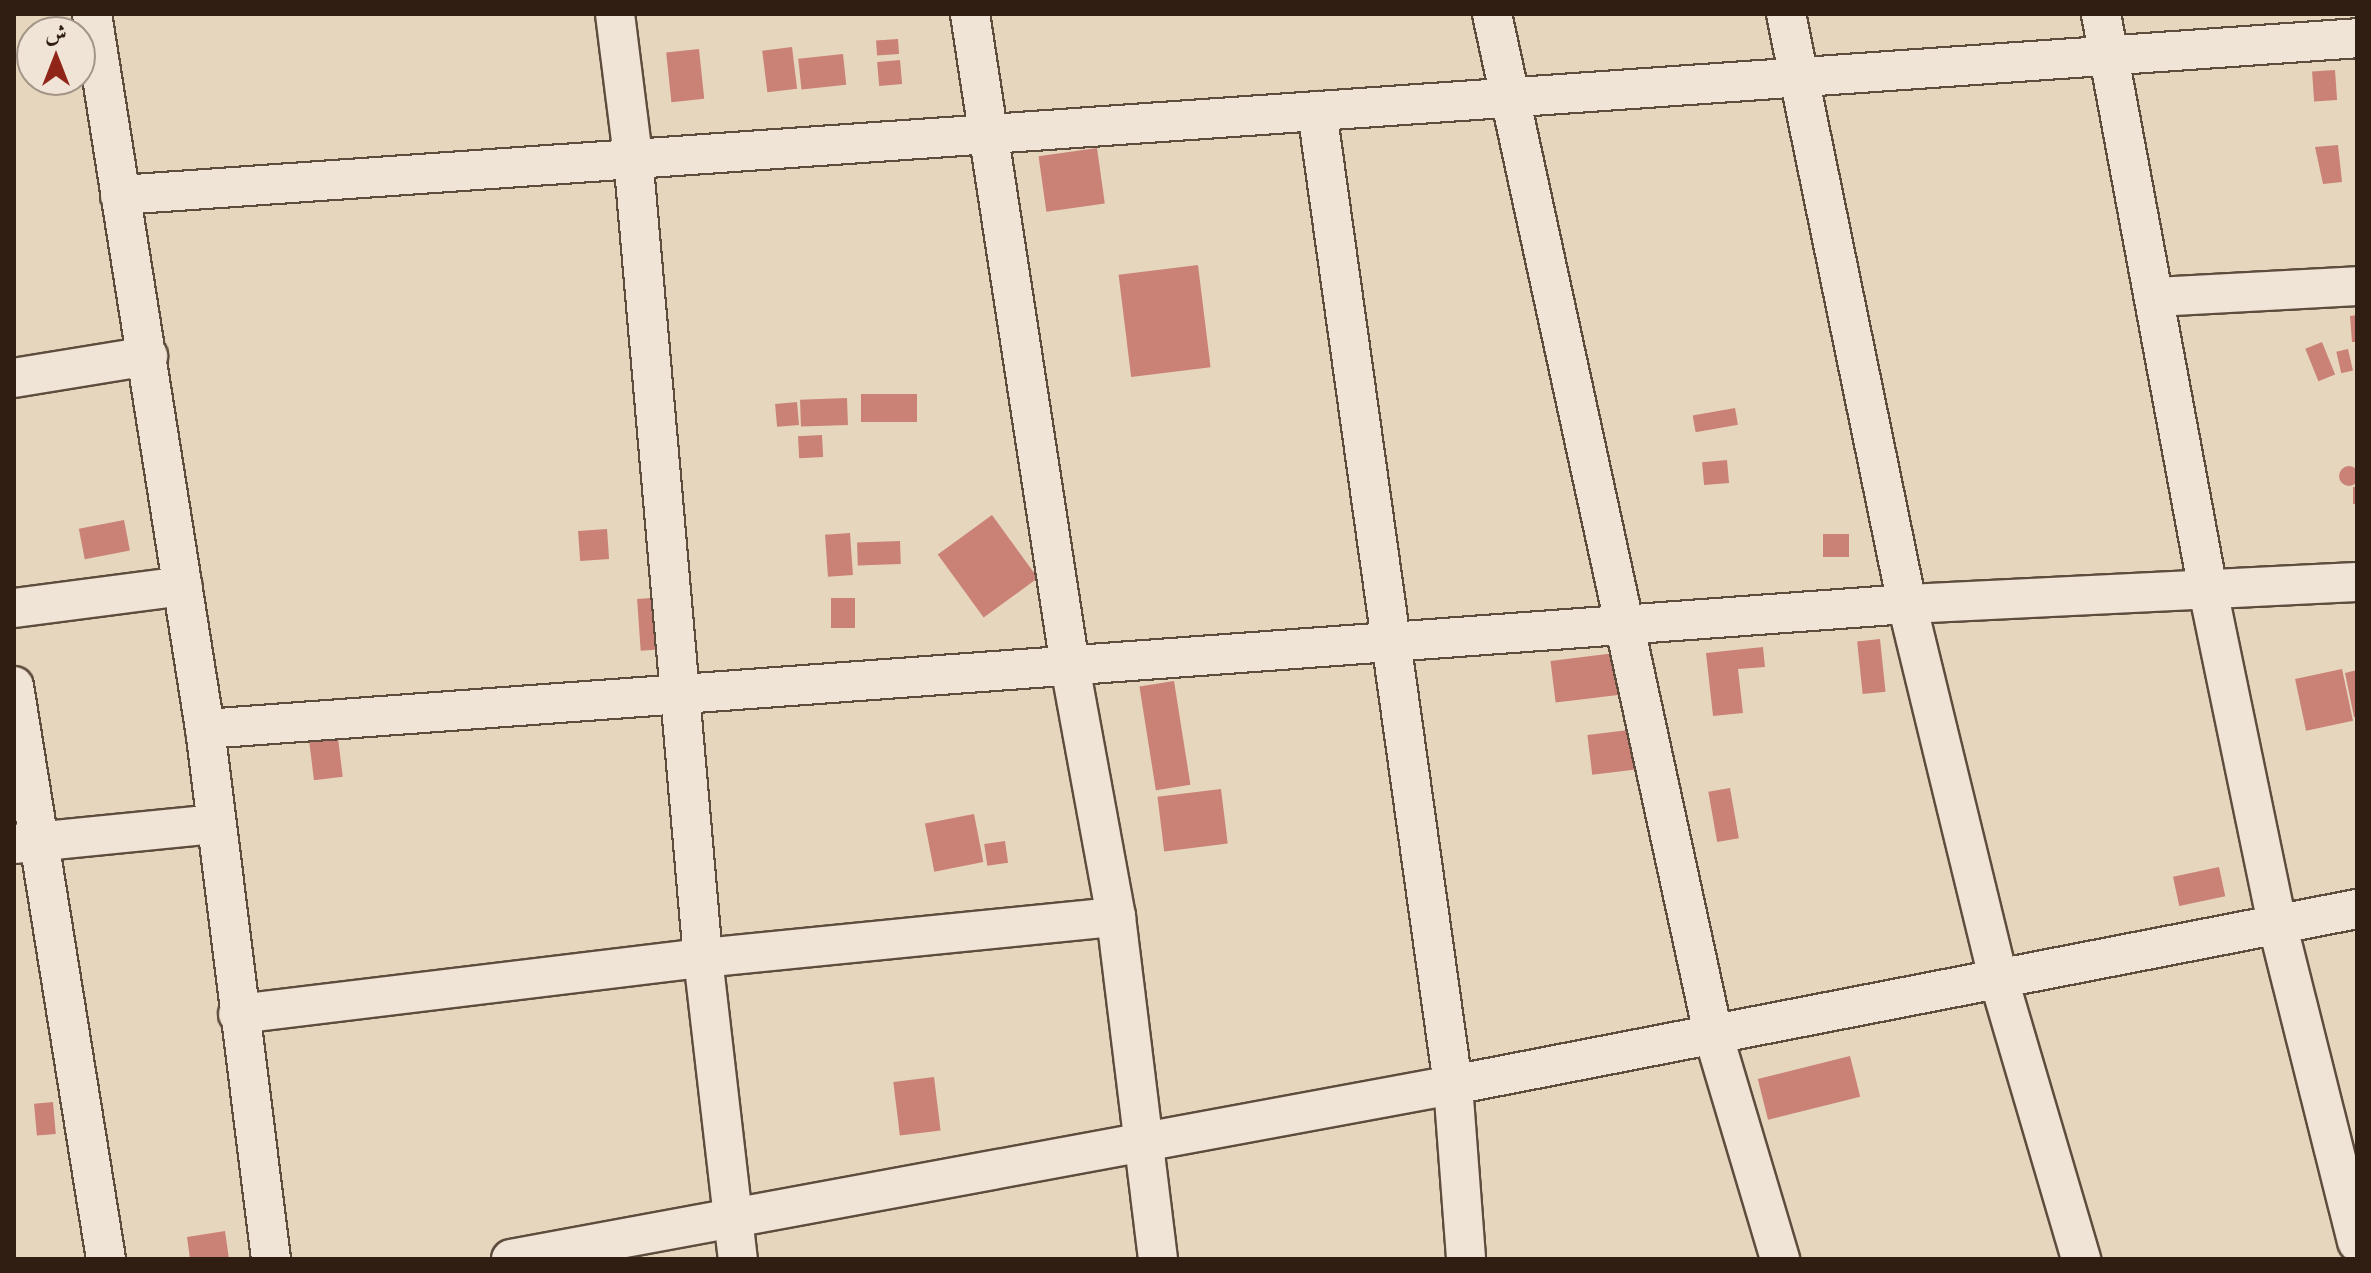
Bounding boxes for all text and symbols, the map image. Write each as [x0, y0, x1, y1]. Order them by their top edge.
north arrow [16, 16, 96, 96]
text: ش [45, 19, 67, 49]

